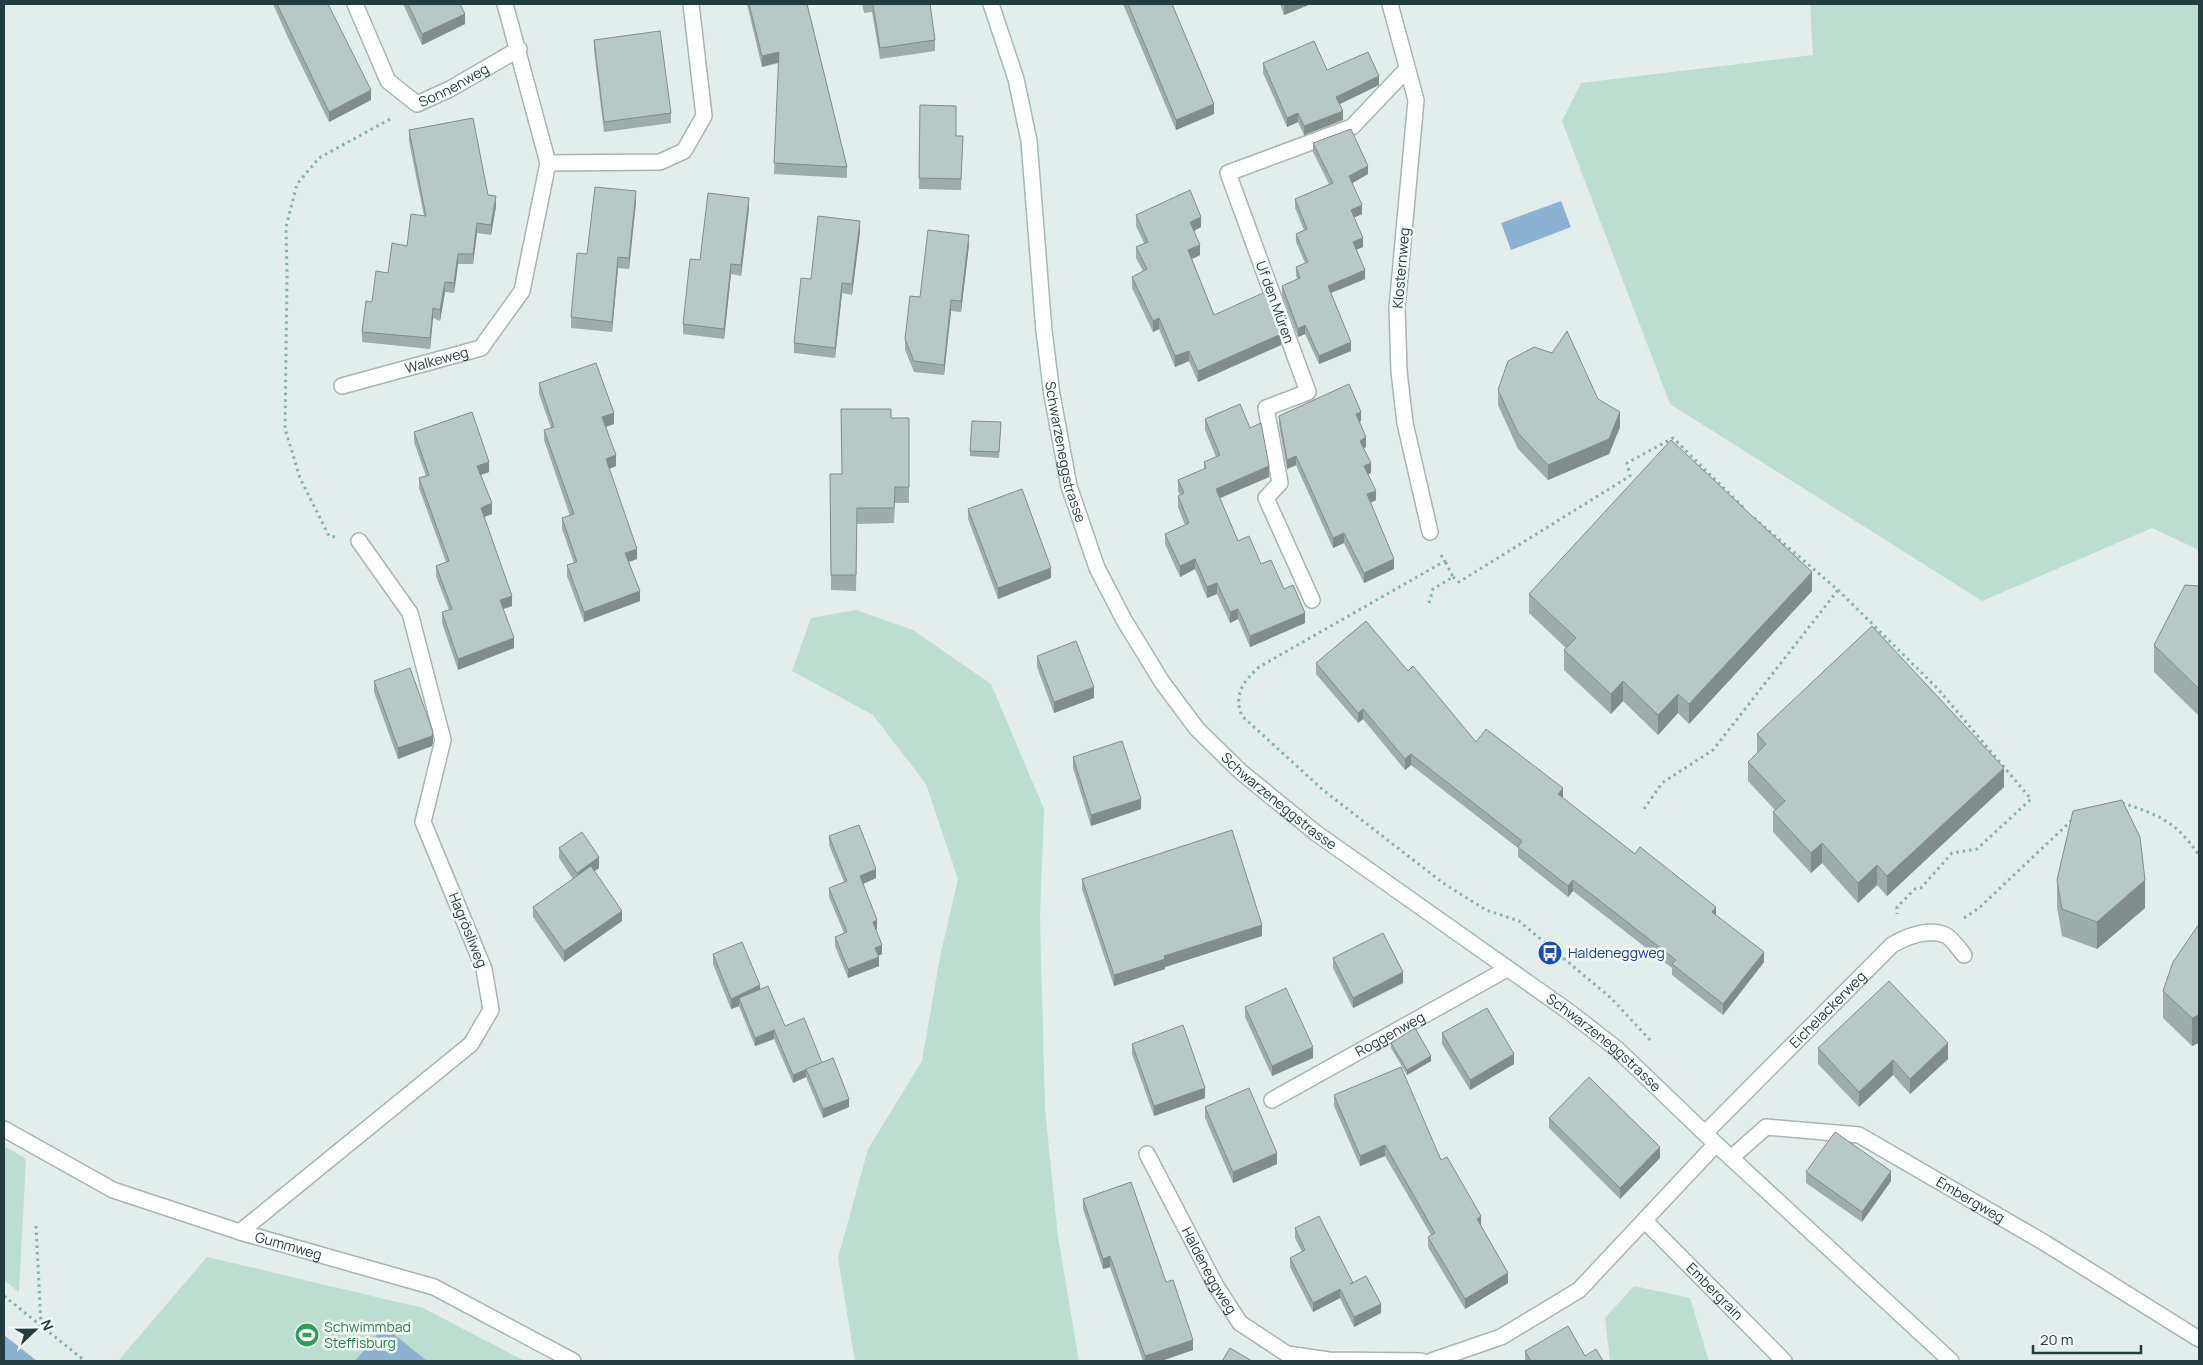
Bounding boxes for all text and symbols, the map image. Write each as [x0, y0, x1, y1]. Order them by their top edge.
street label: Sonnenweg [415, 59, 492, 111]
street label: Klosternweg [1388, 227, 1413, 309]
street label: Uf den Müren [1252, 258, 1299, 346]
street label: Walkeweg [402, 342, 470, 377]
street label: Schwarzeneggstrasse [1041, 380, 1091, 525]
street label: Schwarzeneggstrasse [1217, 748, 1341, 854]
street label: Hagrösliweg [445, 889, 492, 970]
bus stop icon: Haldeneggweg [1537, 940, 1563, 966]
place label: Haldeneggweg [1568, 943, 1665, 962]
street label: Eichelackerweg [1785, 967, 1870, 1052]
street label: Schwarzeneggstrasse [1543, 989, 1666, 1095]
street label: Roggenweg [1351, 1007, 1428, 1061]
street label: Embergweg [1933, 1172, 2009, 1227]
street label: Haldeneggweg [1178, 1223, 1242, 1317]
street label: Gummweg [253, 1227, 324, 1264]
street label: Embergrain [1682, 1258, 1748, 1324]
north arrow [10, 1305, 60, 1355]
text: N [37, 1317, 58, 1333]
place label: Schwimmbad Steffisburg [324, 1317, 411, 1352]
sports icon: Schwimmbad Steffisburg [294, 1322, 320, 1348]
scale bar [2033, 1322, 2140, 1354]
text: 20 m [2040, 1329, 2073, 1350]

